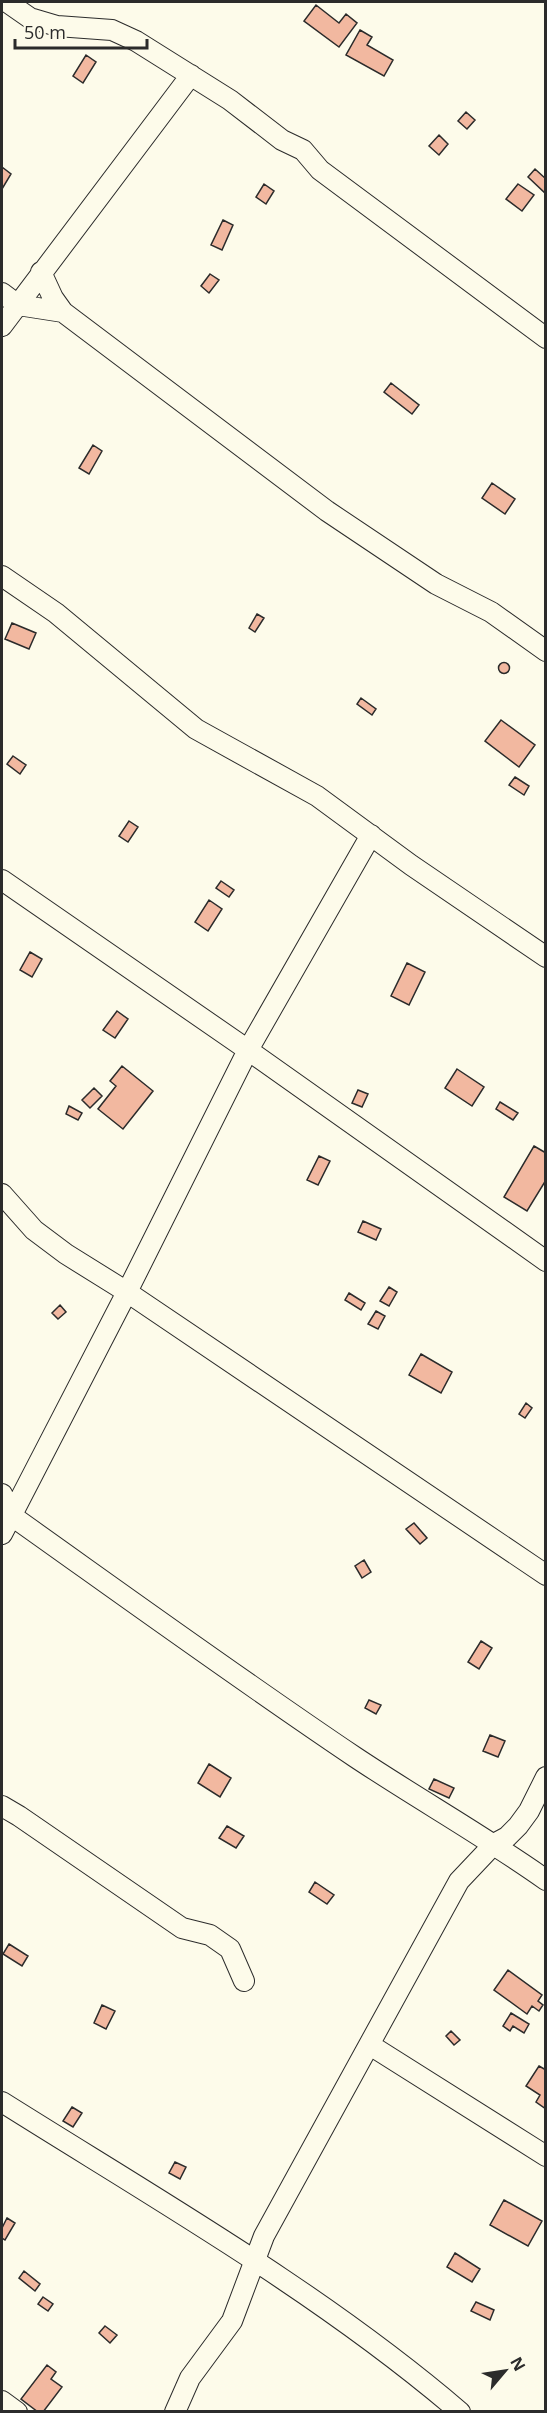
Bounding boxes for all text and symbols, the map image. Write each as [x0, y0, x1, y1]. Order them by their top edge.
scale bar [15, 12, 147, 50]
text: 50 m [24, 20, 66, 44]
north arrow [475, 2341, 535, 2401]
text: N [505, 2353, 531, 2375]

